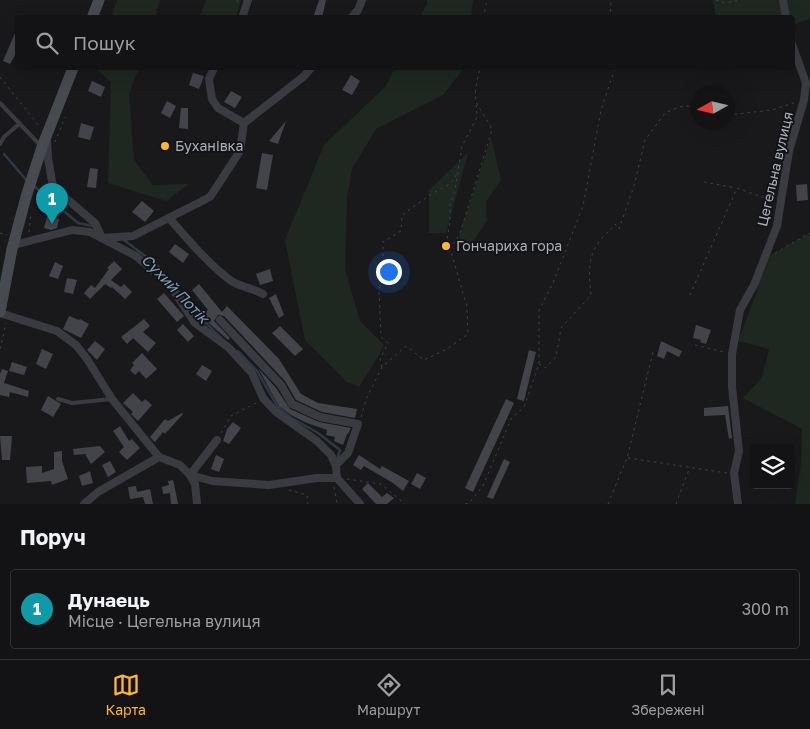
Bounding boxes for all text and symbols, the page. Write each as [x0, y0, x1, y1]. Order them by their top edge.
search box [15, 15, 795, 70]
icon: search [33, 29, 61, 57]
text: Пошук [73, 31, 136, 54]
north arrow [690, 85, 735, 130]
street label: Цегельна вулиця [753, 110, 796, 228]
place label: Буханівка [175, 137, 243, 154]
marker: Буханівка [159, 140, 171, 152]
pin: 1 [36, 183, 68, 224]
place label: Гончариха гора [456, 237, 562, 254]
marker: Гончариха гора [440, 240, 452, 252]
water label: Сухий Потік [138, 250, 215, 329]
your location [376, 259, 402, 285]
map controls [750, 444, 795, 489]
button: layers [750, 444, 795, 489]
text: Поруч [20, 524, 86, 550]
text: Дунаець [68, 588, 150, 611]
text: 1 [33, 599, 41, 619]
text: 300 m [742, 599, 789, 619]
text: Місце · Цегельна вулиця [68, 611, 261, 631]
tab: Карта [106, 671, 146, 718]
tab: Маршрут [357, 671, 420, 718]
tab: Збережені [631, 671, 704, 718]

